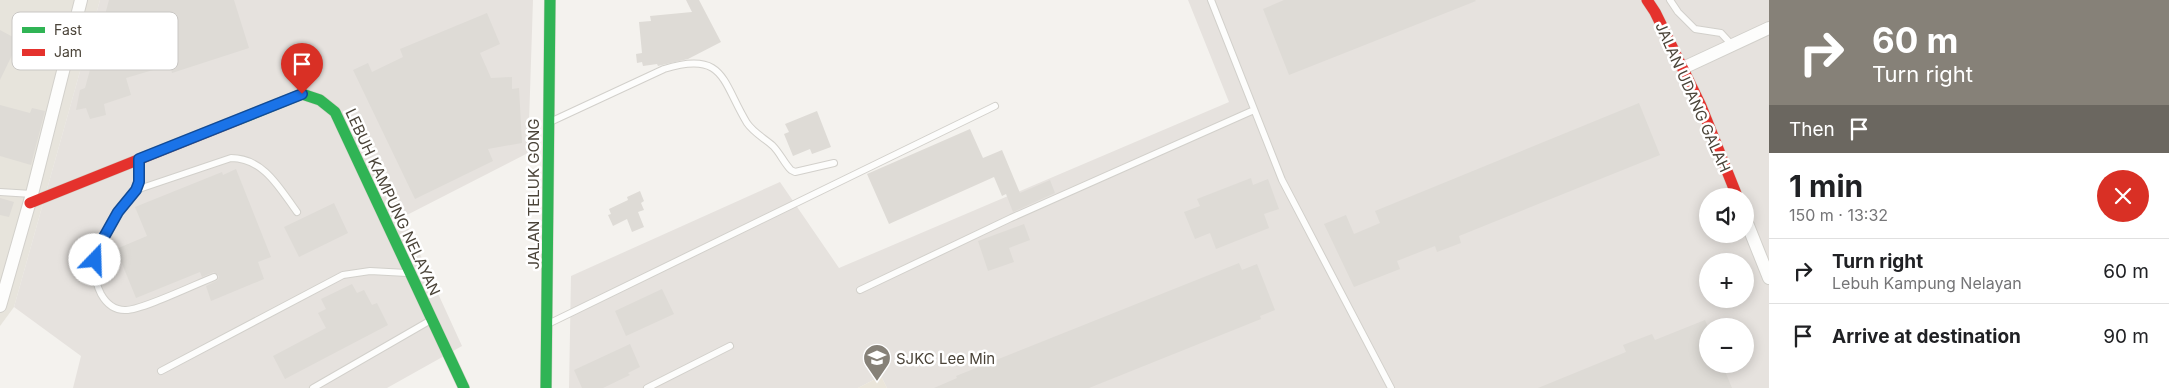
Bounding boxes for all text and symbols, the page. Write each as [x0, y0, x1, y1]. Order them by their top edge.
legend [12, 12, 178, 70]
street label: JALAN UDANG GALAH [1651, 19, 1735, 175]
text: 60 m [1872, 19, 1959, 61]
icon: right [1789, 20, 1854, 85]
text: Fast [54, 21, 82, 38]
text: Jam [54, 43, 82, 60]
pin [281, 43, 323, 94]
icon: arrive [288, 50, 316, 78]
text: Turn right [1872, 61, 1973, 87]
street label: LEBUH KAMPUNG NELAYAN [341, 106, 445, 298]
icon: arrive [1845, 115, 1873, 143]
text: Then [1789, 118, 1835, 141]
street label: JALAN TELUK GONG [524, 119, 543, 269]
text: 1 min [1789, 168, 1863, 204]
button: close [2097, 170, 2149, 222]
map controls [1699, 188, 1754, 373]
button: sound [1699, 188, 1754, 243]
text: 150 m · 13:32 [1789, 205, 1888, 225]
position arrow [68, 233, 120, 285]
text: Turn right [1832, 250, 1923, 273]
button: + [1699, 253, 1754, 308]
icon: right [1789, 257, 1817, 285]
text: 60 m [2103, 260, 2149, 283]
text: Lebuh Kampung Nelayan [1832, 273, 2022, 293]
button: − [1699, 318, 1754, 373]
icon: arrive [1789, 322, 1817, 350]
text: Arrive at destination [1832, 325, 2021, 348]
text: 90 m [2103, 325, 2149, 348]
school or university icon: SJKC Lee Min [862, 343, 892, 382]
place label: SJKC Lee Min [896, 349, 995, 368]

